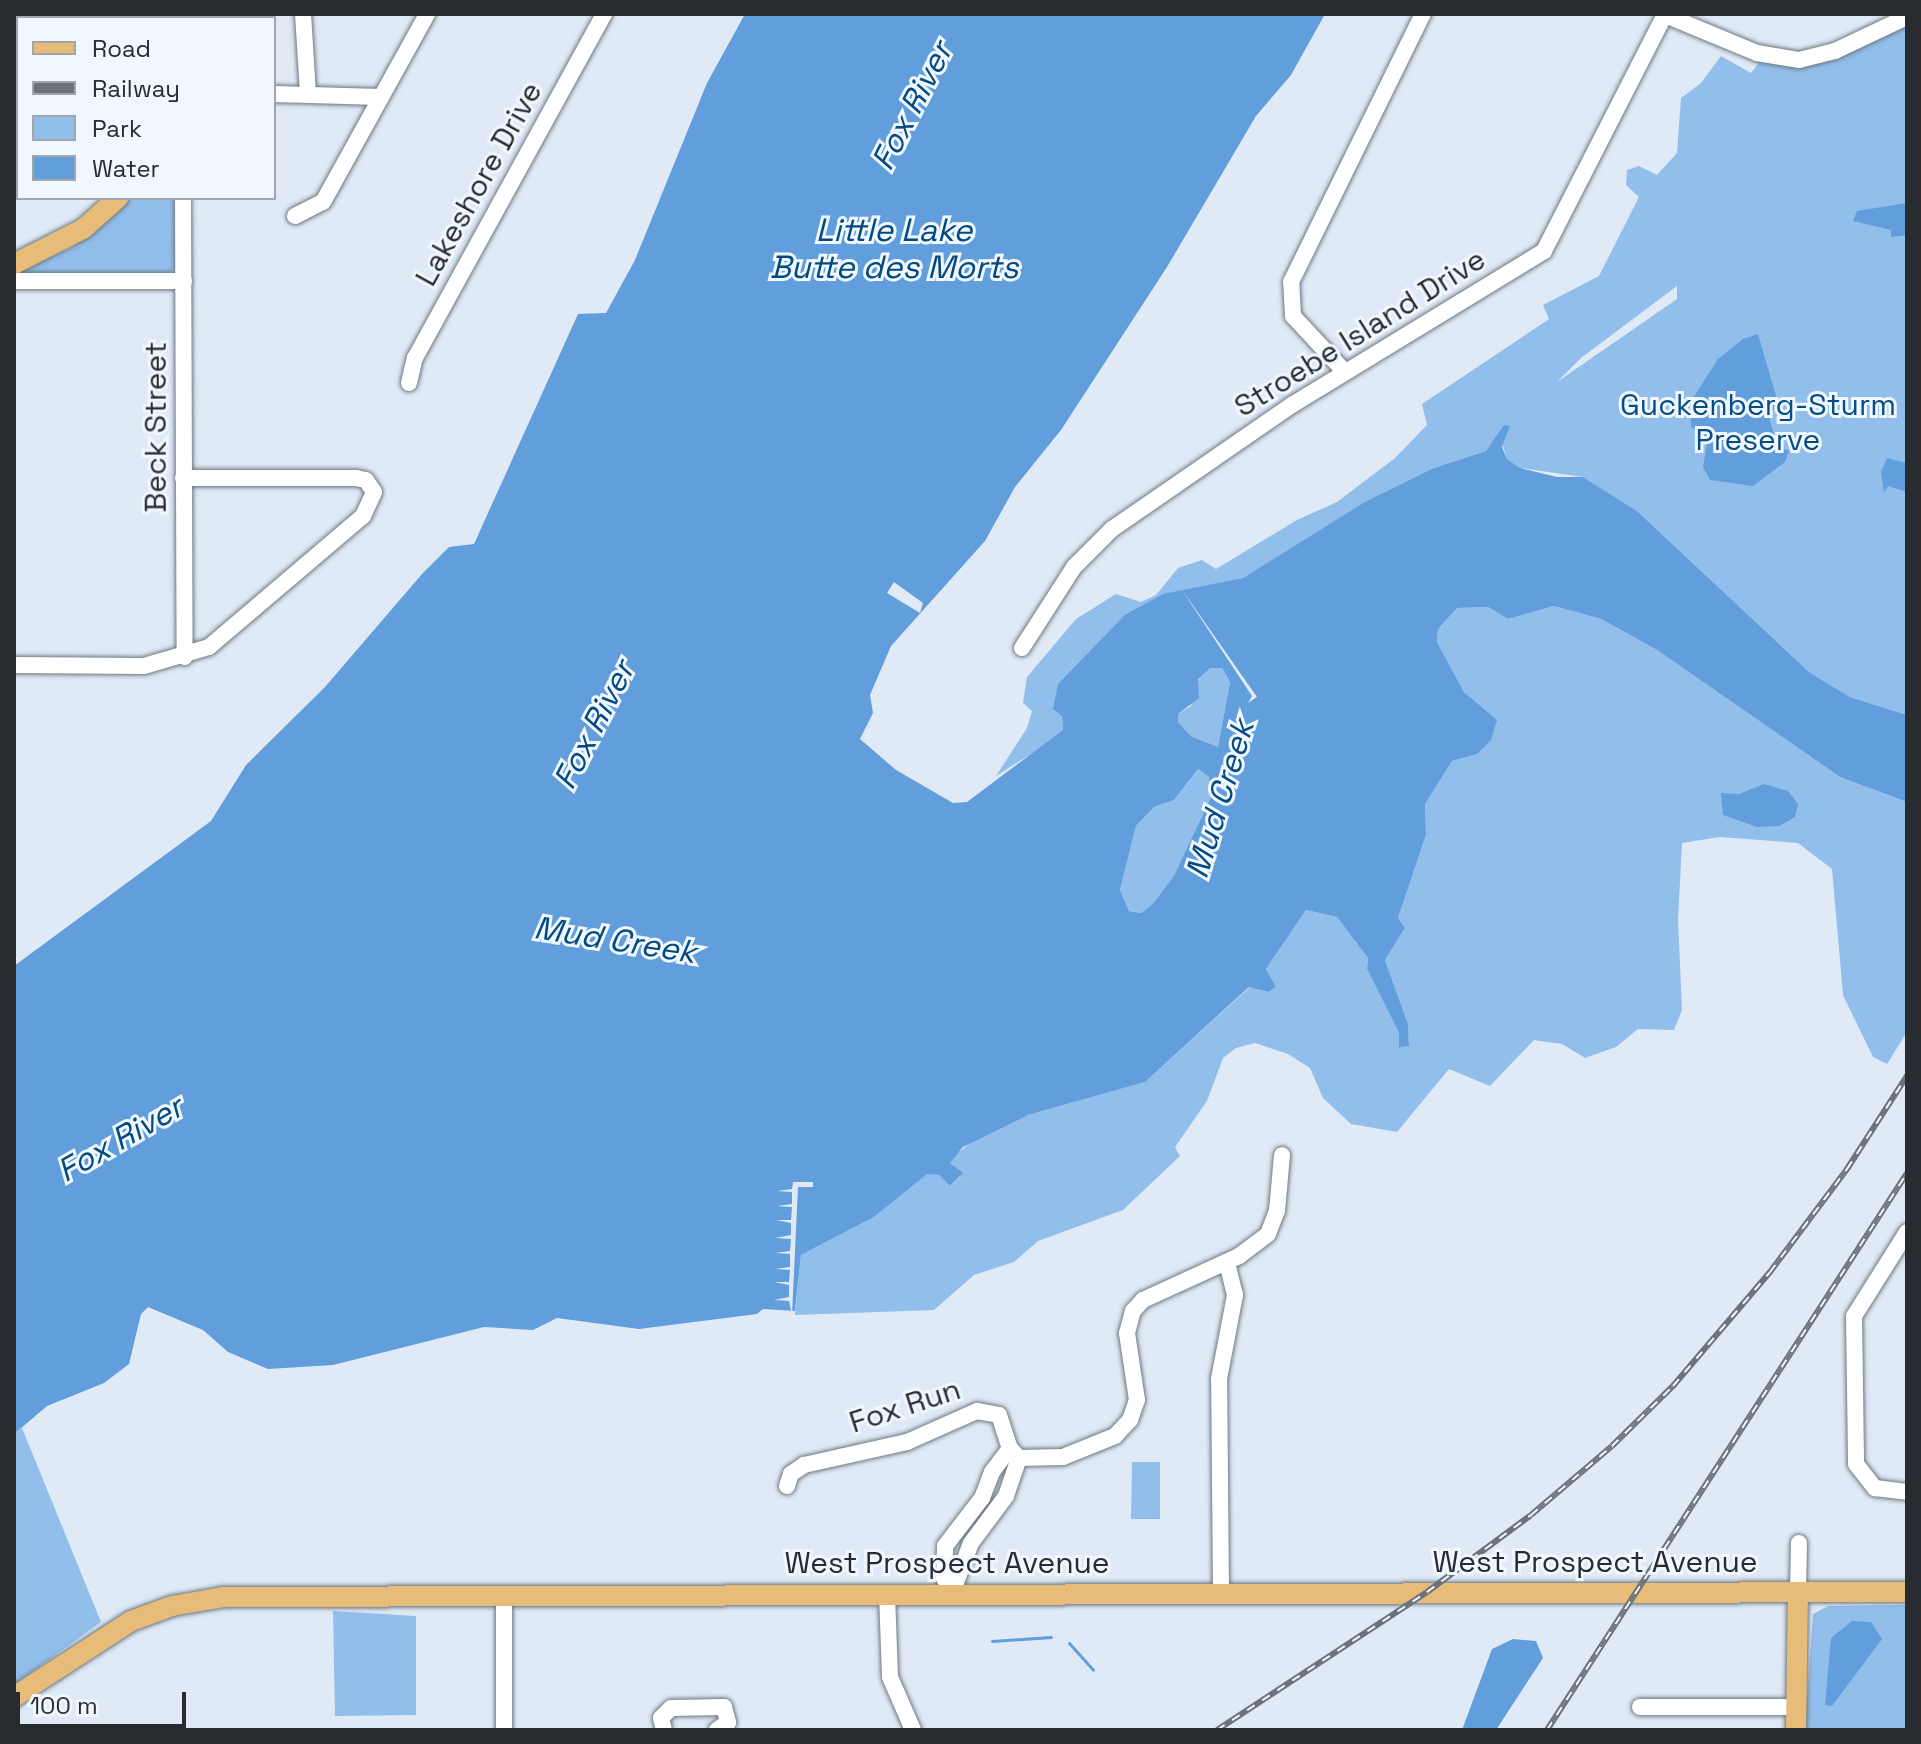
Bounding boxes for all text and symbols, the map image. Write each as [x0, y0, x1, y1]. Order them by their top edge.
legend [16, 16, 276, 200]
text: Road [92, 33, 151, 64]
water label: Fox River [863, 36, 961, 176]
text: Railway [92, 73, 180, 104]
street label: Lakeshore Drive [408, 76, 550, 292]
text: Park [92, 113, 142, 144]
text: Water [92, 153, 160, 184]
water label: Little Lake Butte des Morts [770, 212, 1018, 287]
street label: Stroebe Island Drive [1228, 241, 1492, 425]
street label: Beck Street [138, 341, 174, 513]
park label: Guckenberg-Sturm Preserve [1620, 387, 1896, 458]
water label: Fox River [545, 655, 643, 795]
water label: Mud Creek [1178, 715, 1262, 883]
water label: Mud Creek [531, 908, 699, 972]
water label: Fox River [50, 1088, 190, 1190]
street label: Fox Run [845, 1371, 965, 1441]
street label: West Prospect Avenue [1432, 1544, 1758, 1580]
street label: West Prospect Avenue [784, 1545, 1110, 1581]
scale bar [20, 1676, 190, 1726]
text: 100 m [30, 1690, 98, 1721]

